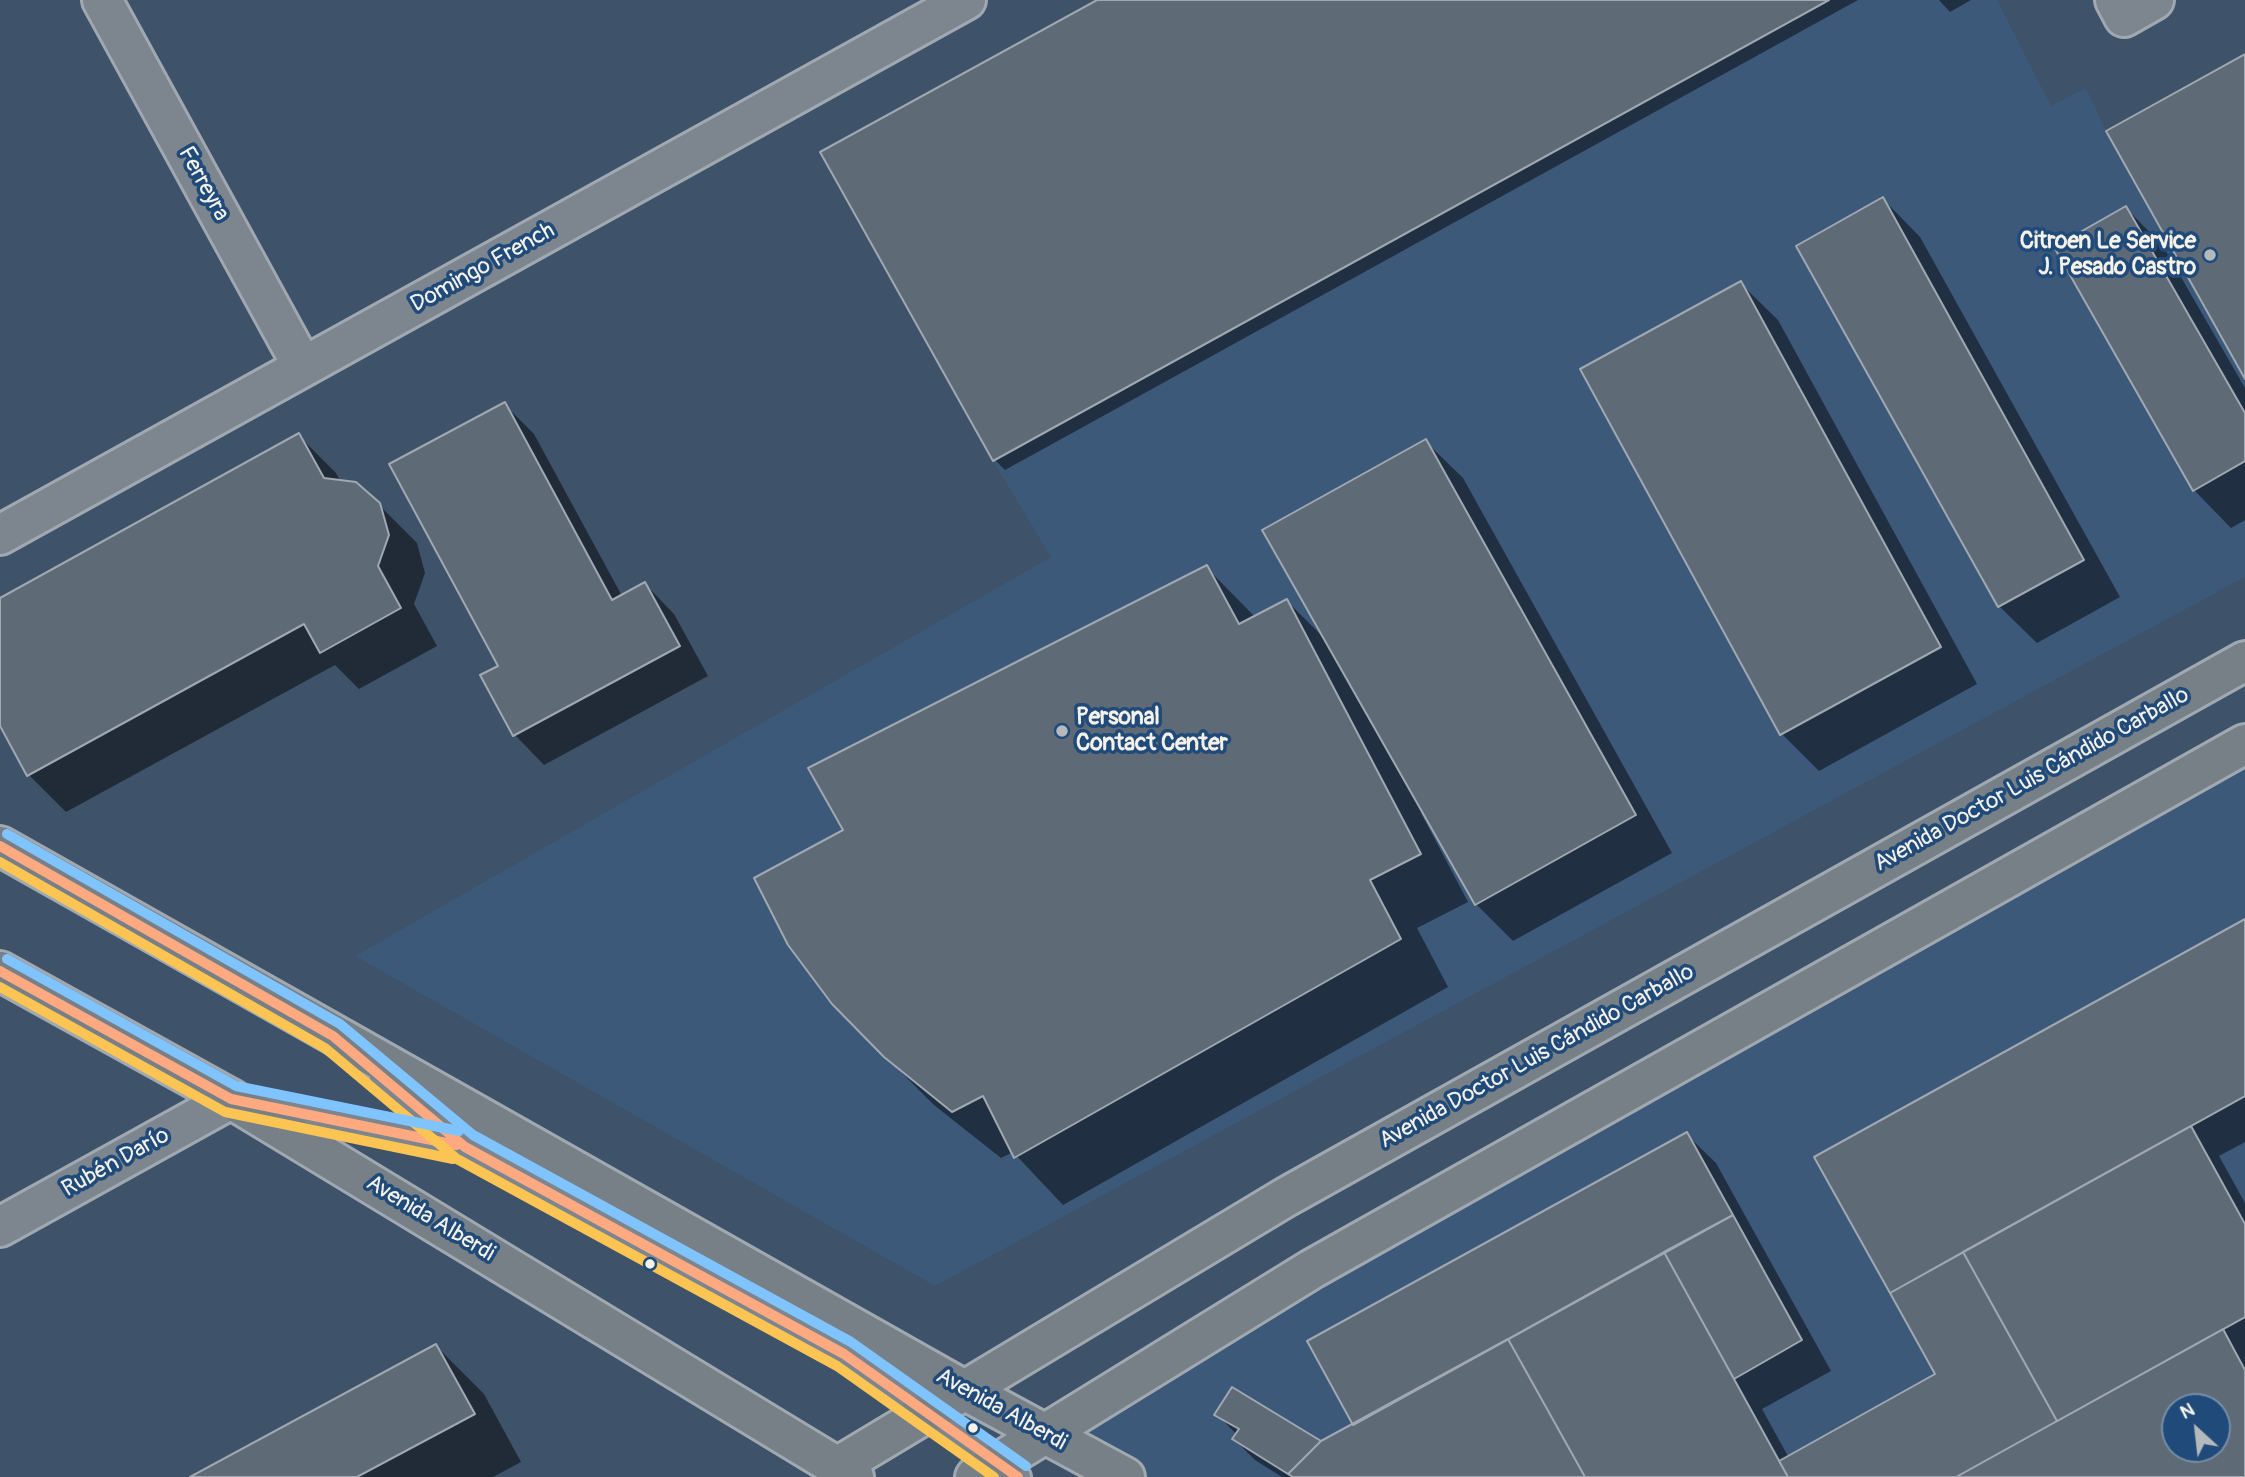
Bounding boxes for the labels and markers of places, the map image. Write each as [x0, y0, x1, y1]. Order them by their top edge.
place label: Citroen Le Service J. Pesado Castro [2020, 228, 2196, 282]
marker: Citroen Le Service J. Pesado Castro [2202, 247, 2218, 263]
place label: Personal Contact Center [1076, 704, 1228, 758]
marker: Personal Contact Center [1054, 723, 1070, 739]
unlabelled marker [643, 1257, 657, 1271]
unlabelled marker [966, 1421, 980, 1435]

